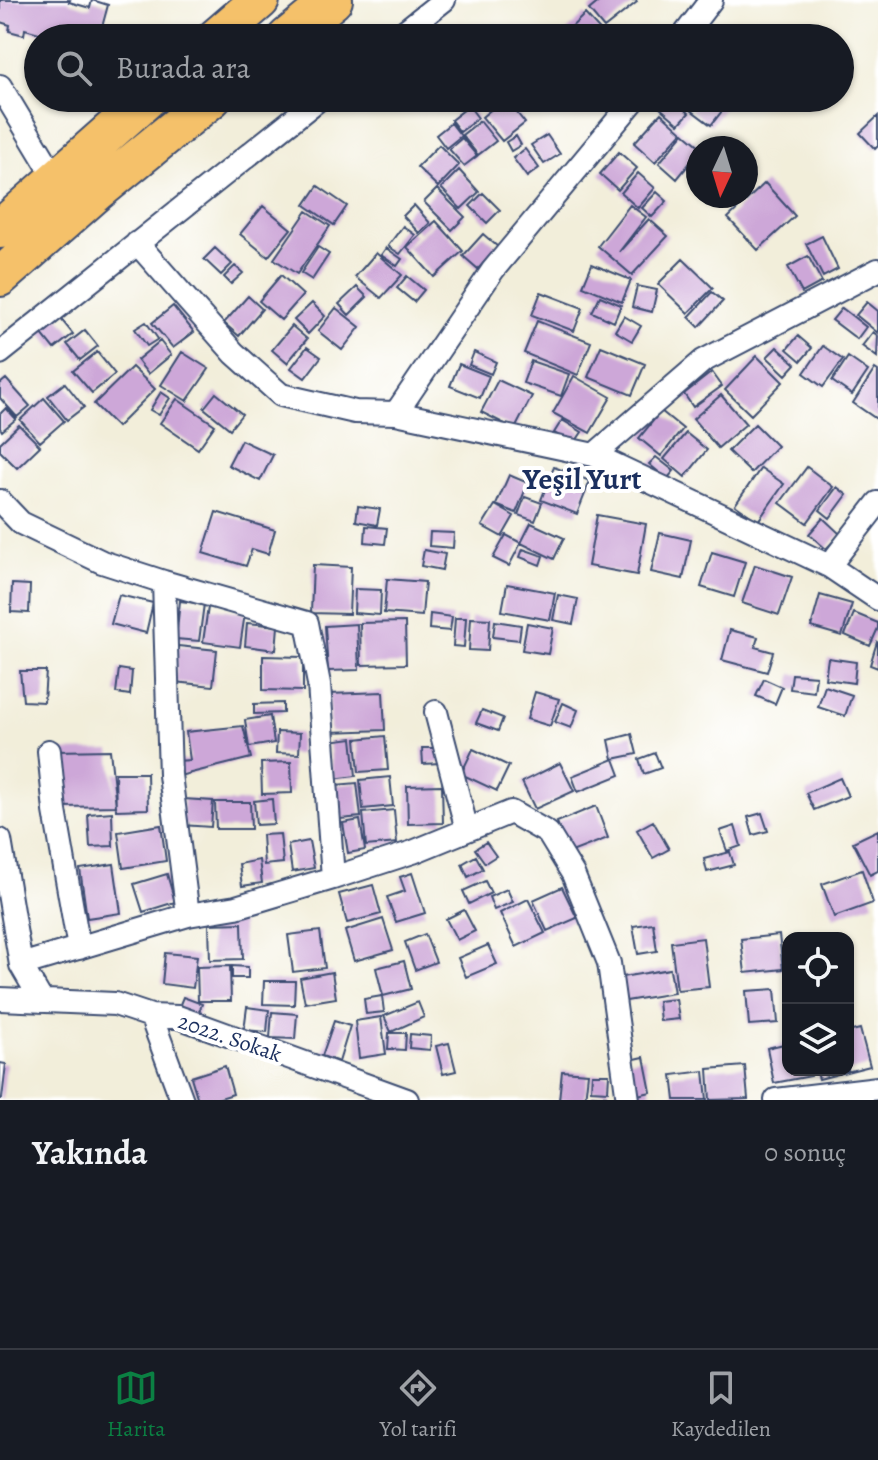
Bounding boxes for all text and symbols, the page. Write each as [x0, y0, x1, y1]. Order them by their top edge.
search box [24, 24, 854, 112]
icon: search [52, 46, 96, 90]
text: Burada ara [116, 48, 251, 88]
north arrow [686, 136, 758, 208]
district label: Yeşil Yurt [521, 459, 642, 499]
map controls [782, 932, 854, 1076]
button: locate [782, 932, 854, 1004]
button: layers [782, 1004, 854, 1076]
street label: 2022. Sokak [174, 1006, 286, 1070]
text: Yakında [32, 1129, 148, 1176]
text: 0 sonuç [764, 1135, 846, 1170]
tab: Harita [107, 1366, 166, 1444]
tab: Yol tarifi [380, 1366, 457, 1444]
tab: Kaydedilen [671, 1366, 771, 1444]

